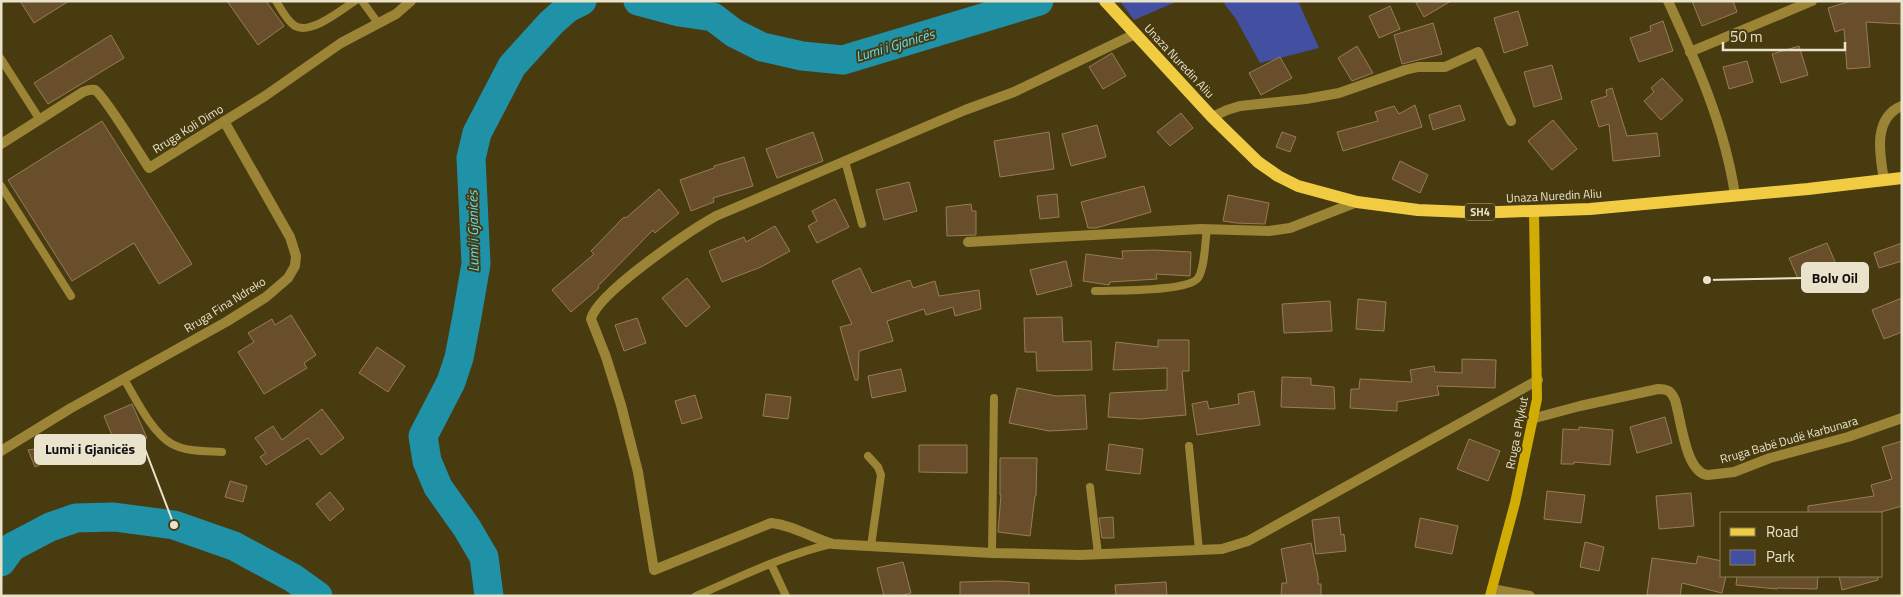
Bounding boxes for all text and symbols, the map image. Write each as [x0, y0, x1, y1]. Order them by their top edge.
street label: Unaza Nuredin Aliu [1140, 19, 1219, 102]
scale bar [1723, 20, 1846, 52]
water label: Lumi i Gjanicës [853, 22, 938, 66]
text: 50 m [1730, 25, 1763, 48]
street label: Rruga Koli Dimo [149, 99, 227, 158]
street label: Unaza Nuredin Aliu [1506, 184, 1602, 207]
water label: Lumi i Gjanicës [461, 189, 484, 272]
road number: SH4 [1465, 203, 1495, 220]
callout: Bolv Oil [1802, 263, 1868, 292]
text: Bolv Oil [1812, 267, 1858, 288]
street label: Rruga Fina Ndreko [180, 272, 269, 337]
street label: Rruga e Plykut [1500, 394, 1533, 471]
street label: Rruga Babë Dudë Karbunara [1718, 411, 1860, 468]
callout: Lumi i Gjanicës [35, 435, 145, 464]
text: Lumi i Gjanicës [45, 438, 135, 459]
legend [1720, 512, 1883, 577]
text: Road [1766, 520, 1798, 543]
text: Park [1766, 545, 1795, 568]

